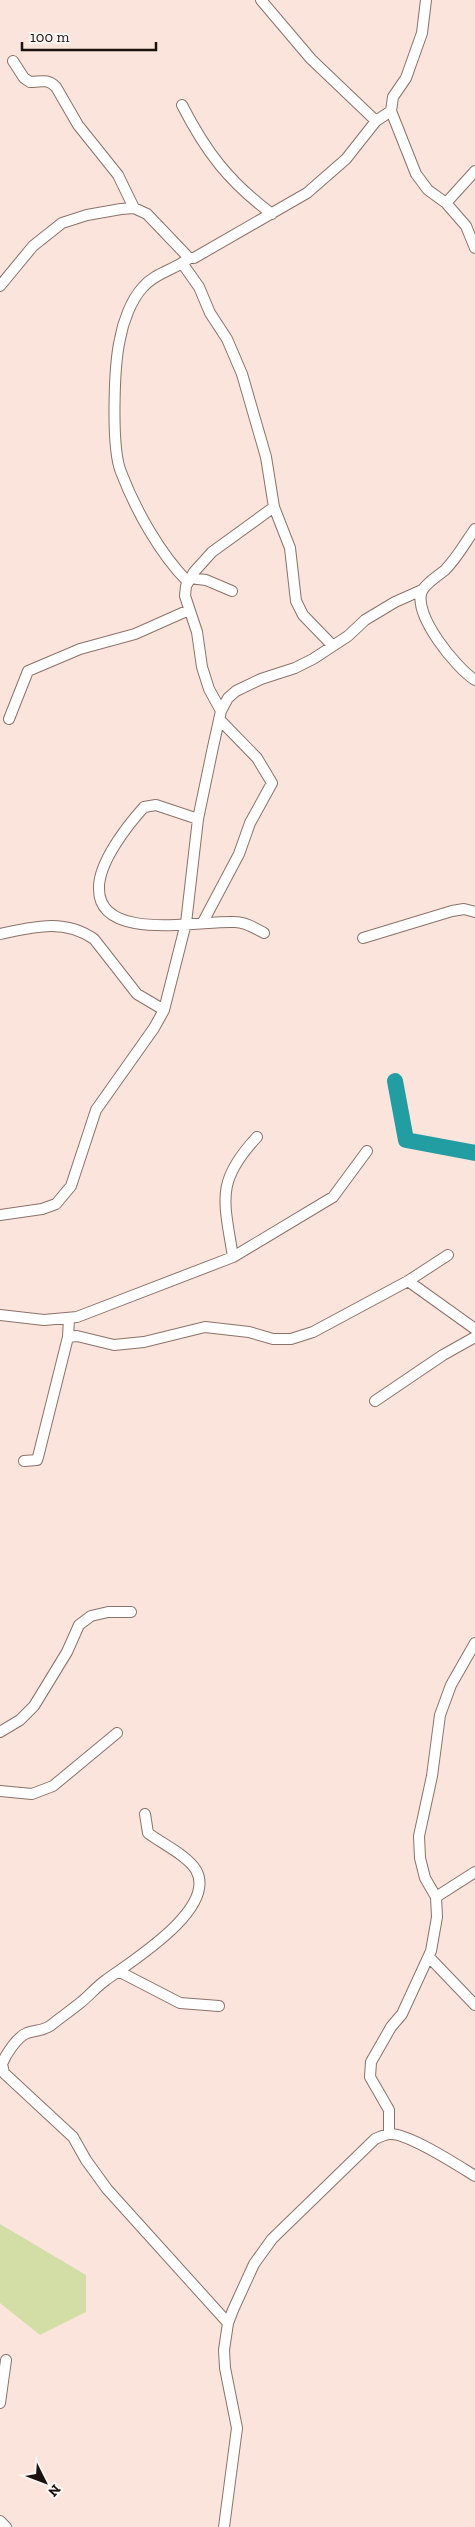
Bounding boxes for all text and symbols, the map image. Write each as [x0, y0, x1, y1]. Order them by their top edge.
scale bar [22, 20, 156, 52]
text: 100 m [30, 28, 69, 46]
north arrow [20, 2457, 70, 2507]
text: N [44, 2481, 64, 2500]

